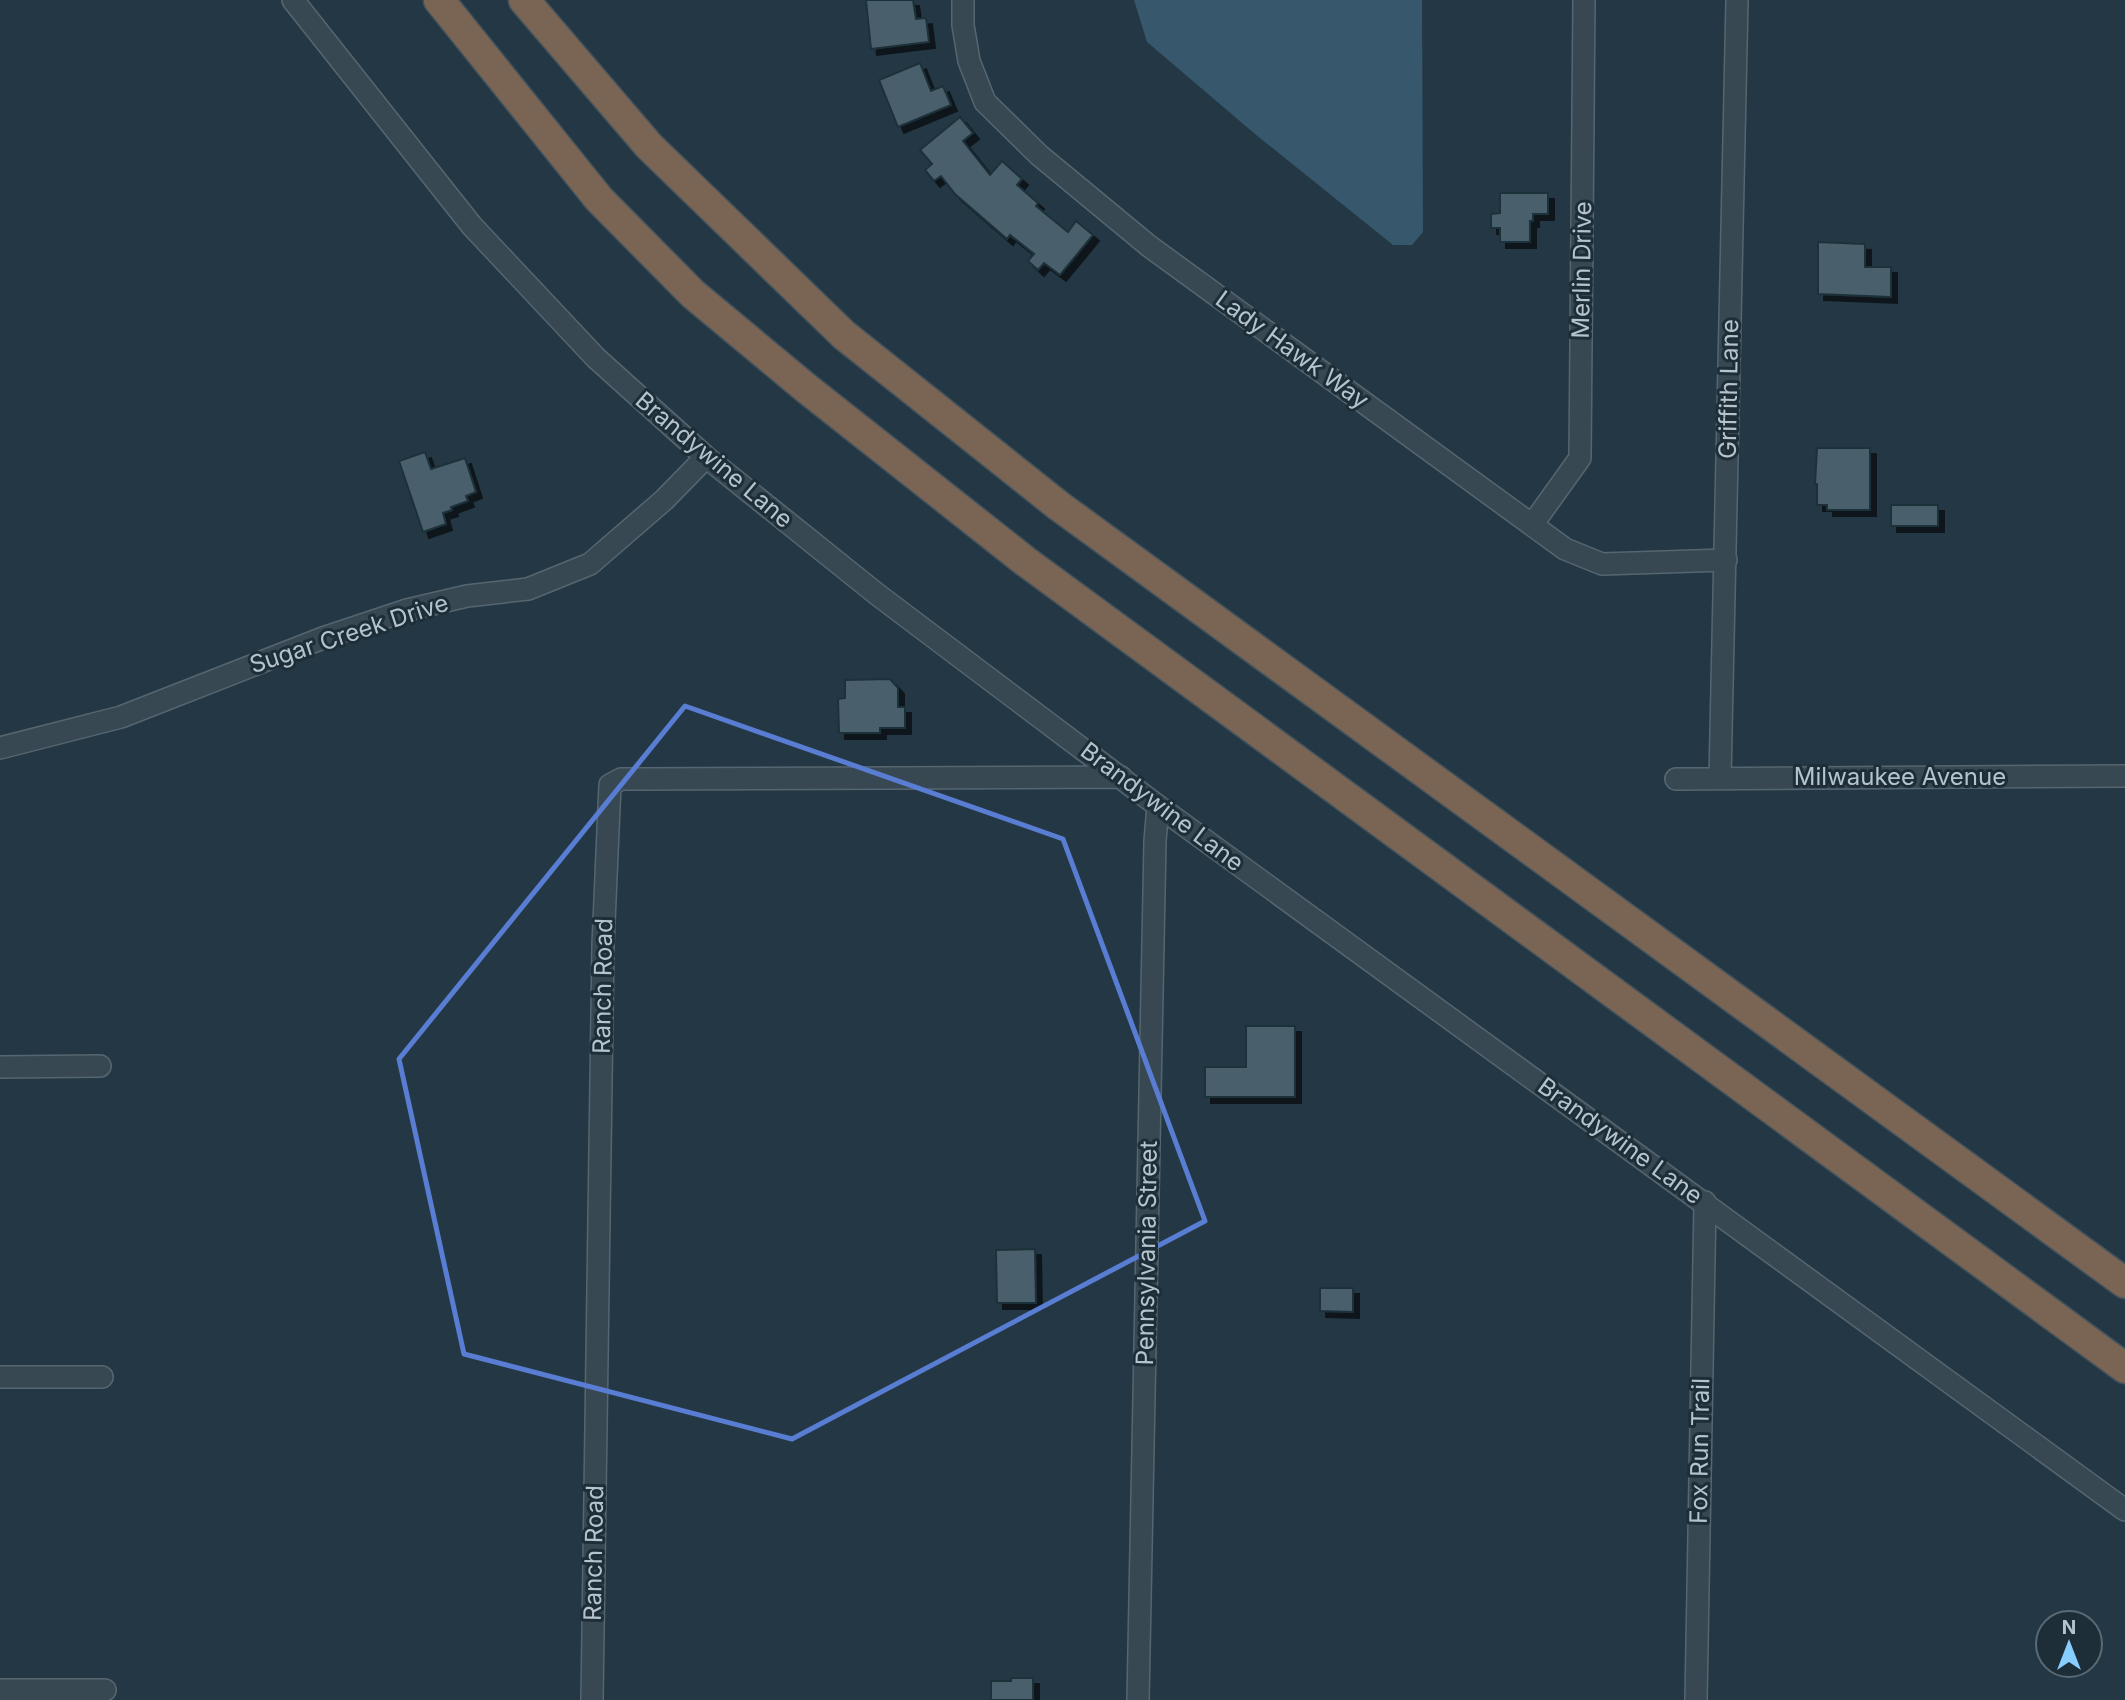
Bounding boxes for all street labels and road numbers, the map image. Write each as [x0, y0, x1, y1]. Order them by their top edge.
street label: Merlin Drive [1566, 201, 1597, 339]
street label: Lady Hawk Way [1210, 284, 1374, 415]
street label: Griffith Lane [1713, 319, 1744, 459]
street label: Brandywine Lane [630, 385, 799, 534]
street label: Sugar Creek Drive [246, 588, 452, 679]
street label: Brandywine Lane [1075, 736, 1249, 877]
street label: Milwaukee Avenue [1794, 762, 2006, 791]
street label: Ranch Road [587, 918, 618, 1054]
street label: Brandywine Lane [1532, 1071, 1708, 1210]
street label: Pennsylvania Street [1130, 1140, 1163, 1366]
street label: Fox Run Trail [1684, 1378, 1715, 1524]
street label: Ranch Road [578, 1485, 609, 1621]

